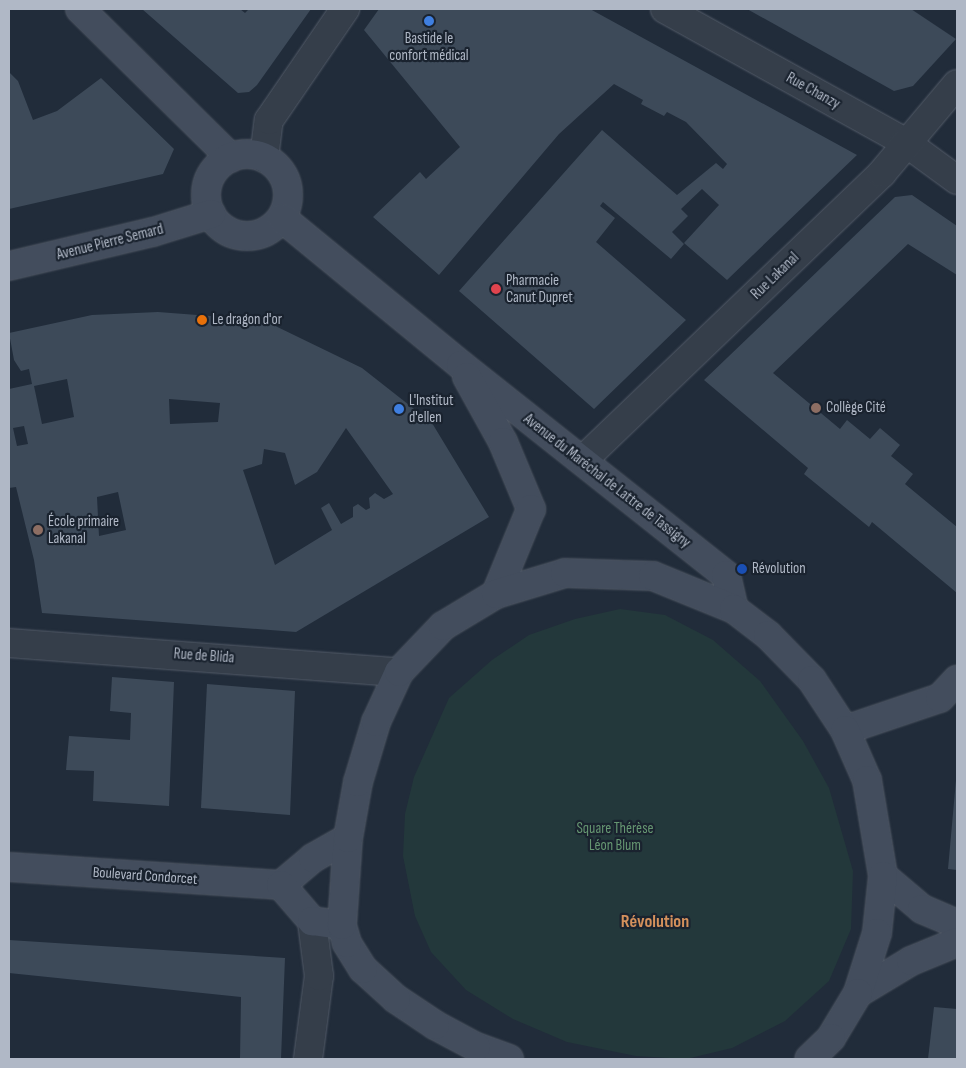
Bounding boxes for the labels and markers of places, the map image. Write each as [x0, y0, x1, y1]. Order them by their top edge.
marker: Bastide le confort médical [423, 15, 435, 27]
place label: Bastide le confort médical [389, 29, 469, 64]
place label: Pharmacie Canut Dupret [506, 271, 573, 306]
marker: Pharmacie Canut Dupret [490, 283, 502, 295]
place label: Le dragon d'or [212, 311, 282, 329]
marker: Le dragon d'or [196, 314, 208, 326]
place label: L'Institut d'ellen [409, 391, 454, 426]
place label: Collège Cité [826, 399, 886, 417]
marker: Collège Cité [810, 402, 822, 414]
marker: L'Institut d'ellen [393, 403, 405, 415]
place label: École primaire Lakanal [48, 512, 119, 547]
marker: École primaire Lakanal [32, 524, 44, 536]
place label: Révolution [752, 560, 806, 578]
marker: Révolution [736, 563, 748, 575]

